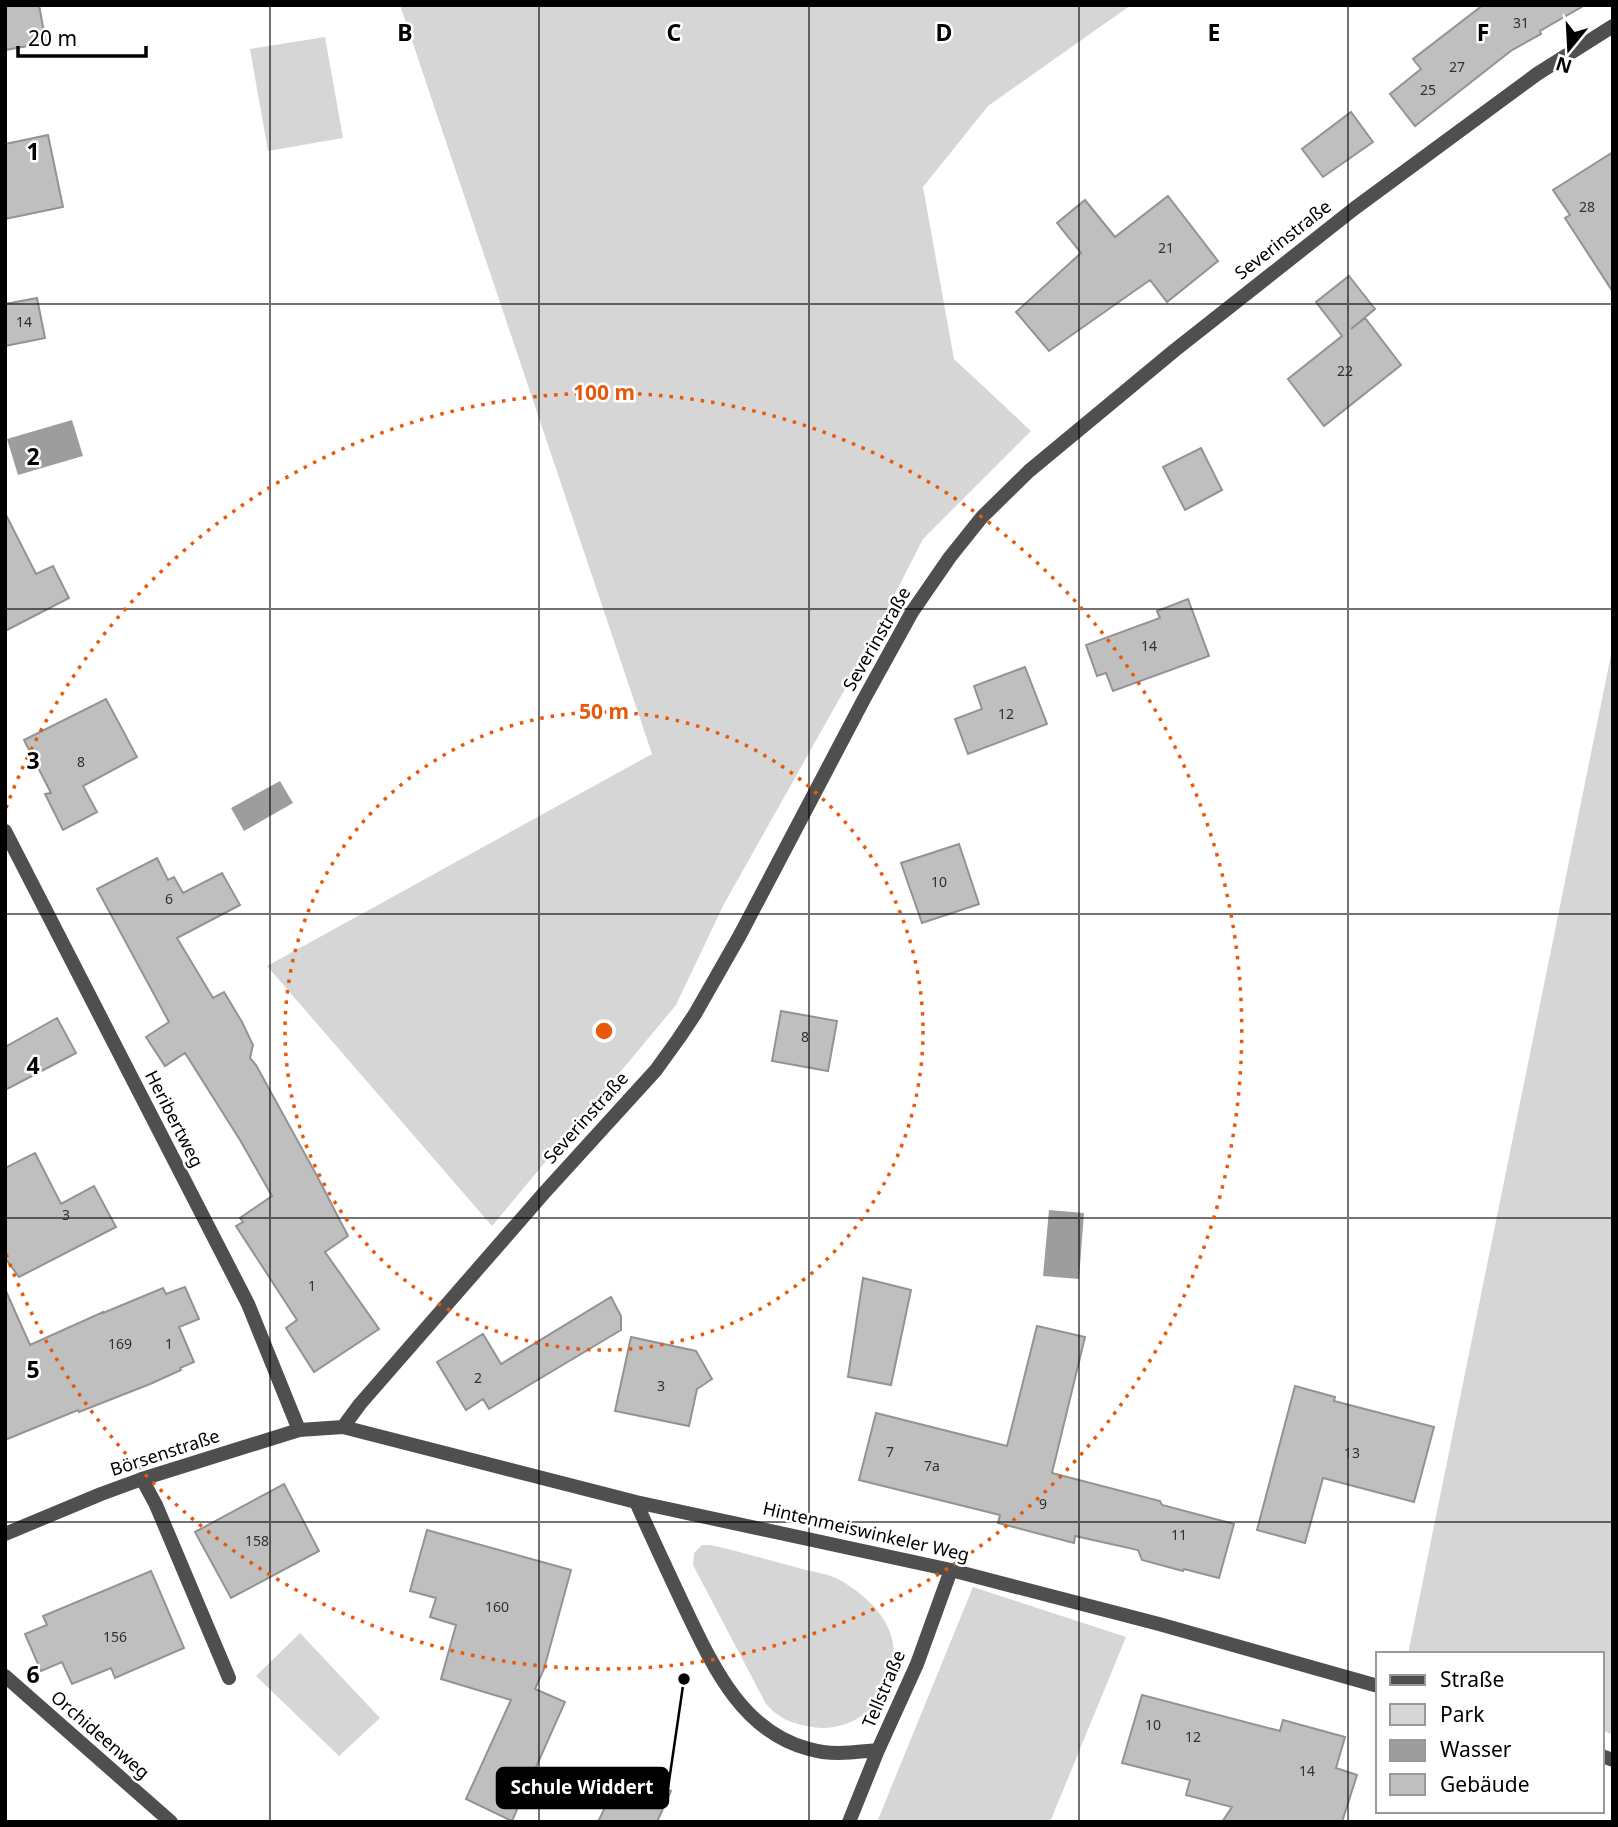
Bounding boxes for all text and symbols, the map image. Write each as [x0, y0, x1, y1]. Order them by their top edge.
house number: 31 [1513, 13, 1529, 32]
scale bar [18, 14, 145, 58]
north arrow [1534, 14, 1604, 84]
text: B [397, 16, 413, 48]
text: C [667, 16, 682, 48]
text: D [936, 16, 952, 48]
text: E [1208, 16, 1220, 48]
text: F [1477, 16, 1489, 48]
text: 20 m [28, 24, 77, 52]
text: N [1552, 50, 1575, 80]
house number: 27 [1449, 57, 1465, 76]
house number: 25 [1420, 80, 1436, 99]
text: 1 [26, 135, 40, 167]
street label: Severinstraße [1229, 194, 1335, 284]
house number: 28 [1579, 197, 1595, 216]
house number: 21 [1158, 238, 1174, 257]
house number: 14 [16, 312, 32, 331]
house number: 22 [1337, 361, 1353, 380]
text: 100 m [573, 378, 635, 406]
text: 2 [26, 440, 40, 472]
street label: Severinstraße [837, 582, 916, 695]
house number: 14 [1141, 636, 1157, 655]
text: 50 m [579, 697, 629, 725]
house number: 12 [998, 704, 1014, 723]
text: 3 [26, 744, 40, 776]
house number: 8 [77, 752, 85, 771]
house number: 10 [931, 872, 947, 891]
house number: 6 [165, 889, 173, 908]
centre of rings [592, 1019, 616, 1043]
house number: 8 [801, 1027, 809, 1046]
text: 4 [26, 1049, 40, 1081]
street label: Heribertweg [140, 1066, 210, 1171]
street label: Severinstraße [538, 1066, 633, 1168]
house number: 3 [62, 1205, 70, 1224]
house number: 1 [308, 1276, 316, 1295]
house number: 169 [108, 1334, 132, 1353]
house number: 1 [165, 1334, 173, 1353]
text: 5 [26, 1353, 40, 1385]
house number: 2 [474, 1368, 482, 1387]
house number: 3 [657, 1376, 665, 1395]
street label: Börsenstraße [107, 1423, 222, 1481]
house number: 7 [886, 1442, 894, 1461]
house number: 13 [1344, 1443, 1360, 1462]
house number: 7a [924, 1456, 940, 1475]
house number: 9 [1039, 1494, 1047, 1513]
street label: Hintenmeiswinkeler Weg [761, 1496, 972, 1566]
house number: 11 [1171, 1525, 1187, 1544]
house number: 158 [245, 1531, 269, 1550]
house number: 160 [485, 1597, 509, 1616]
house number: 156 [103, 1627, 127, 1646]
street label: Tellstraße [856, 1646, 910, 1731]
legend [1376, 1652, 1604, 1813]
text: 6 [26, 1658, 40, 1690]
text: Straße [1440, 1665, 1504, 1693]
street label: Orchideenweg [46, 1685, 155, 1784]
text: Park [1440, 1700, 1485, 1728]
house number: 10 [1145, 1715, 1161, 1734]
house number: 12 [1185, 1727, 1201, 1746]
text: Wasser [1440, 1735, 1512, 1763]
house number: 14 [1299, 1761, 1315, 1780]
callout: Schule Widdert [497, 1768, 668, 1808]
text: Gebäude [1440, 1770, 1530, 1798]
text: Schule Widdert [510, 1774, 654, 1800]

